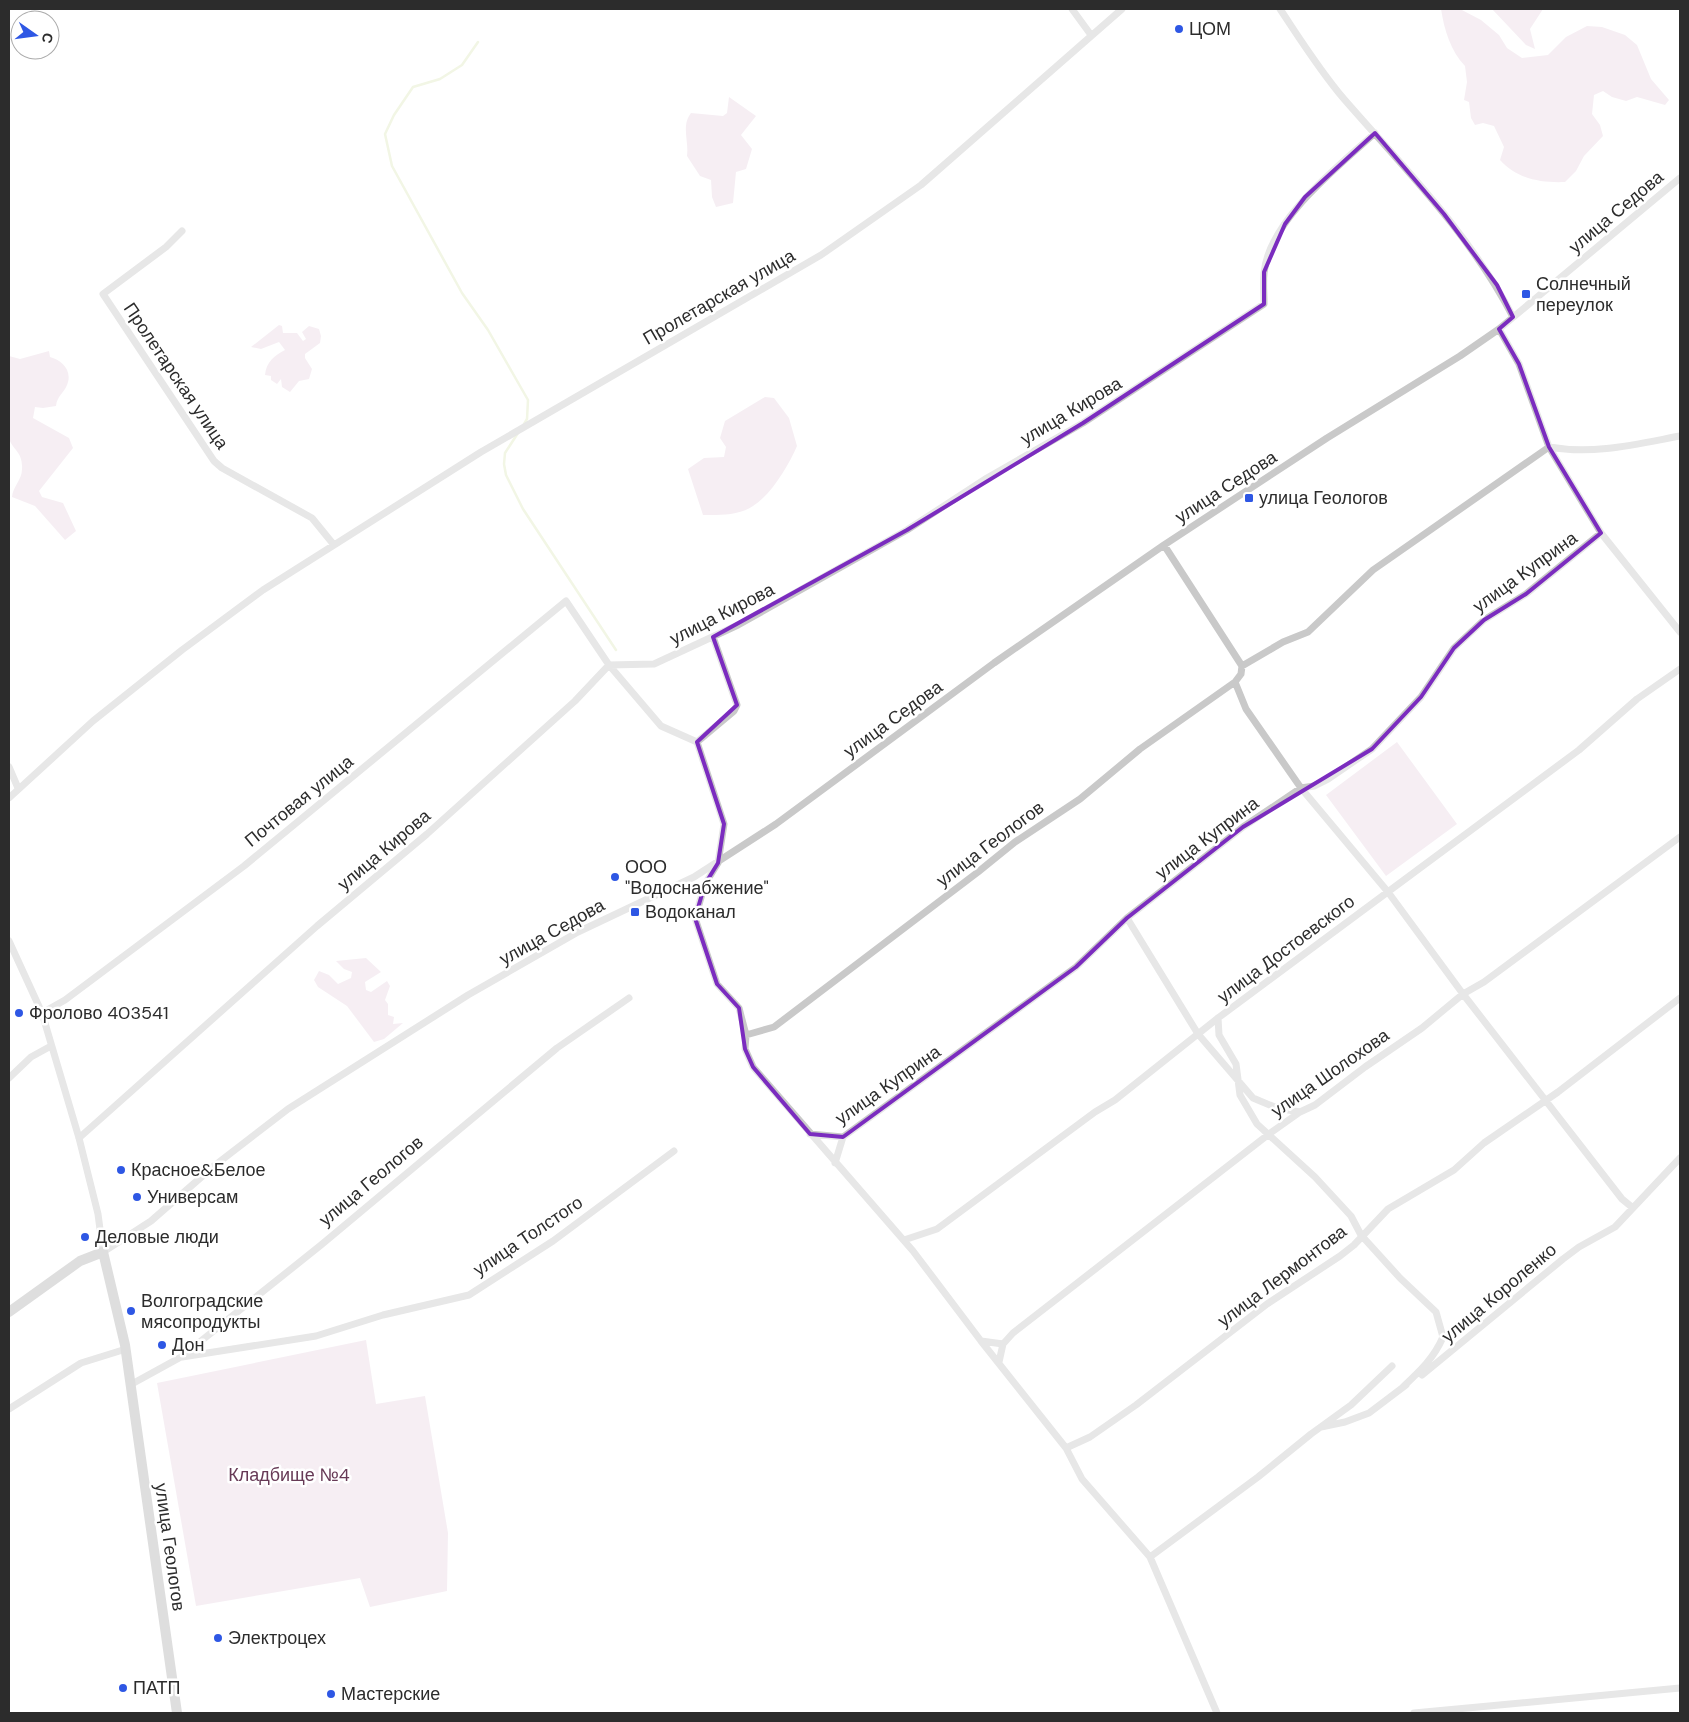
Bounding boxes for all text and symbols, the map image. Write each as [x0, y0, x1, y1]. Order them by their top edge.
north arrow [10, 10, 60, 60]
place label: ЦОМ [1189, 17, 1231, 41]
marker: ЦОМ [1173, 23, 1185, 35]
text: С [38, 31, 58, 45]
street label: улица Седова [1564, 165, 1669, 259]
street label: Пролетарская улица [639, 243, 800, 350]
place label: Солнечный переулок [1536, 272, 1631, 317]
marker: Солнечный переулок [1520, 288, 1532, 300]
street label: Пролетарская улица [118, 298, 235, 455]
street label: улица Кирова [1016, 371, 1127, 451]
street label: улица Седова [1170, 445, 1282, 529]
place label: улица Геологов [1259, 486, 1388, 510]
marker: улица Геологов [1243, 492, 1255, 504]
street label: улица Куприна [1468, 525, 1583, 618]
street label: улица Кирова [666, 577, 779, 651]
street label: улица Седова [839, 674, 948, 763]
street label: Почтовая улица [240, 749, 359, 852]
street label: улица Куприна [1150, 791, 1264, 885]
street label: улица Геологов [931, 796, 1049, 892]
street label: улица Кирова [333, 803, 436, 896]
place label: ООО "Водоснабжение" [625, 855, 769, 900]
marker: ООО "Водоснабжение" [609, 871, 621, 883]
street label: улица Достоевского [1212, 889, 1360, 1009]
street label: улица Седова [495, 893, 610, 971]
place label: Водоканал [645, 900, 736, 924]
marker: Водоканал [629, 906, 641, 918]
place label: Фролово 403541 [29, 1001, 169, 1025]
marker: Фролово 403541 [13, 1007, 25, 1019]
street label: улица Шолохова [1266, 1023, 1395, 1123]
street label: улица Куприна [831, 1039, 946, 1130]
street label: улица Геологов [314, 1130, 428, 1232]
place label: Красное&Белое [131, 1158, 266, 1182]
marker: Красное&Белое [115, 1164, 127, 1176]
place label: Универсам [147, 1185, 238, 1209]
street label: улица Толстого [469, 1190, 587, 1282]
marker: Универсам [131, 1191, 143, 1203]
street label: улица Лермонтова [1213, 1219, 1352, 1332]
place label: Деловые люди [95, 1225, 219, 1249]
marker: Деловые люди [79, 1231, 91, 1243]
street label: улица Короленко [1437, 1238, 1561, 1348]
place label: Волгоградские мясопродукты [141, 1289, 263, 1334]
marker: Волгоградские мясопродукты [125, 1305, 137, 1317]
place label: Дон [172, 1333, 204, 1357]
marker: Дон [156, 1339, 168, 1351]
park label: Кладбище №4 [228, 1463, 350, 1487]
street label: улица Геологов [149, 1482, 191, 1612]
place label: Электроцех [228, 1626, 326, 1650]
marker: Электроцех [212, 1632, 224, 1644]
place label: ПАТП [133, 1676, 180, 1700]
marker: ПАТП [117, 1682, 129, 1694]
place label: Мастерские [341, 1682, 440, 1706]
marker: Мастерские [325, 1688, 337, 1700]

